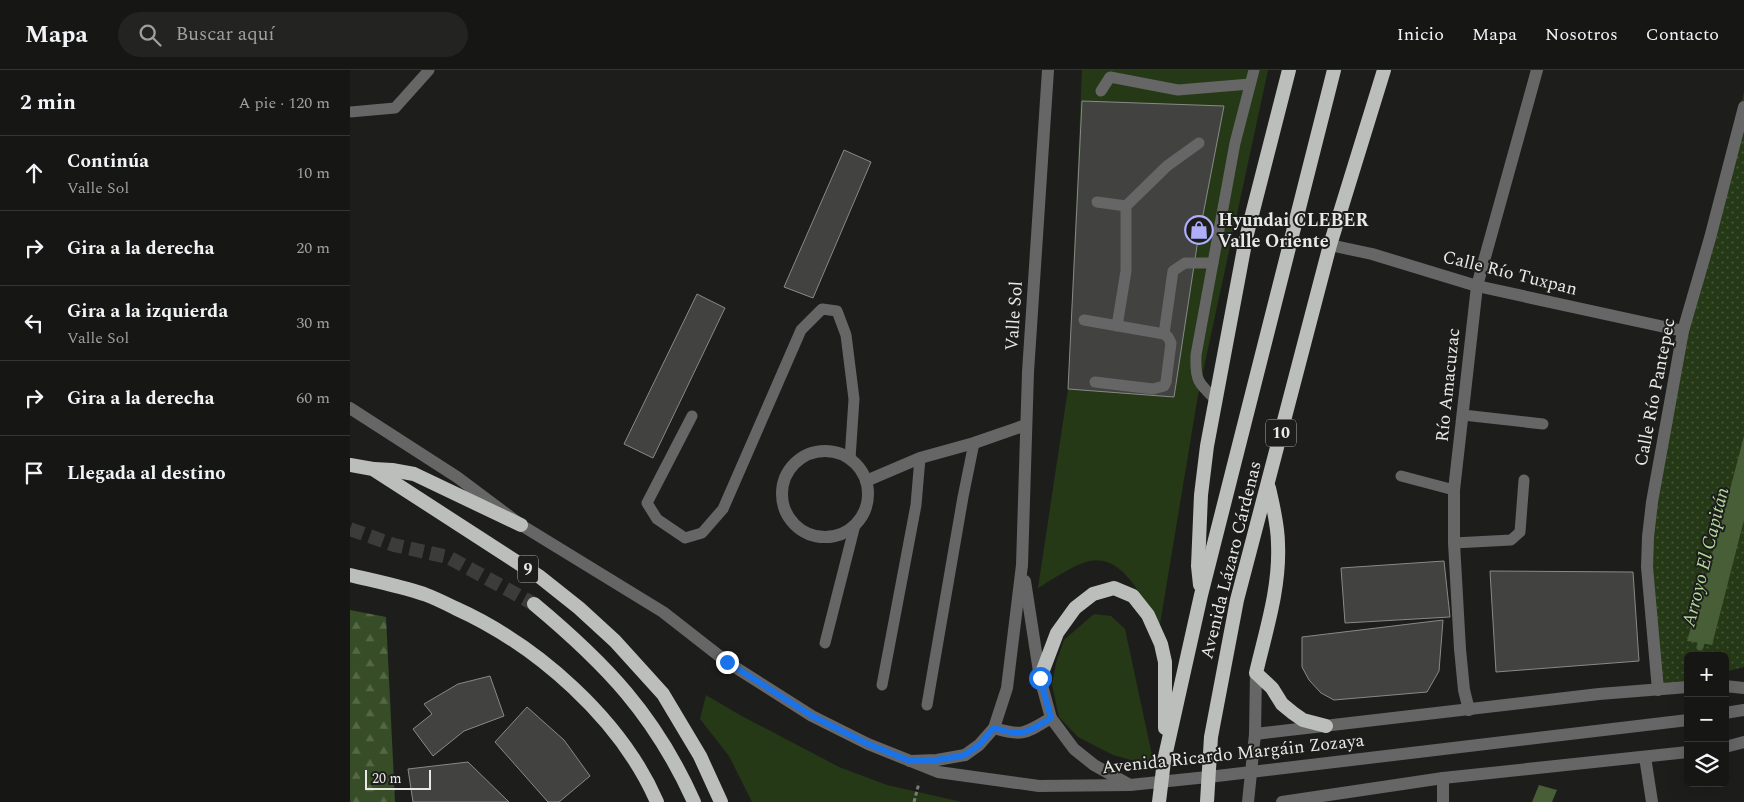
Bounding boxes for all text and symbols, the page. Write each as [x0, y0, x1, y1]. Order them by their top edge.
search box [118, 12, 468, 57]
text: Mapa [25, 17, 88, 53]
text: Buscar aquí [176, 20, 274, 49]
icon: search [136, 21, 164, 49]
text: Inicio [1397, 21, 1444, 48]
text: Mapa [1472, 21, 1517, 48]
text: Nosotros [1545, 21, 1618, 48]
text: Contacto [1646, 21, 1719, 48]
text: 2 min [20, 87, 76, 119]
text: A pie · 120 m [238, 91, 330, 115]
text: Continúa [67, 147, 149, 176]
icon: ahead [20, 159, 48, 187]
text: 10 m [296, 161, 330, 185]
text: Valle Sol [67, 176, 129, 200]
place label: Hyundai CLEBER Valle Oriente [1218, 207, 1369, 255]
shop icon: Hyundai CLEBER Valle Oriente [1184, 215, 1214, 245]
icon: right [20, 234, 48, 262]
text: Gira a la derecha [67, 234, 214, 263]
text: 20 m [296, 236, 330, 260]
street label: Calle Río Tuxpan [1440, 243, 1580, 303]
street label: Valle Sol [998, 280, 1030, 352]
text: Gira a la izquierda [67, 297, 228, 326]
icon: left [20, 309, 48, 337]
text: 30 m [296, 311, 330, 335]
street label: Calle Río Pantepec [1627, 316, 1683, 468]
text: Valle Sol [67, 326, 129, 350]
street label: Río Amacuzac [1429, 327, 1467, 443]
icon: right [20, 384, 48, 412]
text: Gira a la derecha [67, 384, 214, 413]
text: 60 m [296, 386, 330, 410]
road number: 10 [1266, 419, 1296, 446]
street label: Avenida Lázaro Cárdenas [1193, 458, 1269, 662]
icon: arrive [20, 459, 48, 487]
text: Llegada al destino [67, 459, 226, 488]
water label: Arroyo El Capitán [1674, 484, 1737, 631]
road number: 9 [518, 556, 538, 582]
route end [716, 651, 739, 674]
map controls [1684, 652, 1729, 787]
button: + [1684, 652, 1729, 697]
route start [1029, 667, 1052, 690]
button: − [1684, 697, 1729, 742]
street label: Avenida Ricardo Margáin Zozaya [1100, 727, 1366, 781]
button: layers [1684, 742, 1729, 787]
scale bar [365, 767, 431, 790]
text: 20 m [372, 768, 402, 789]

